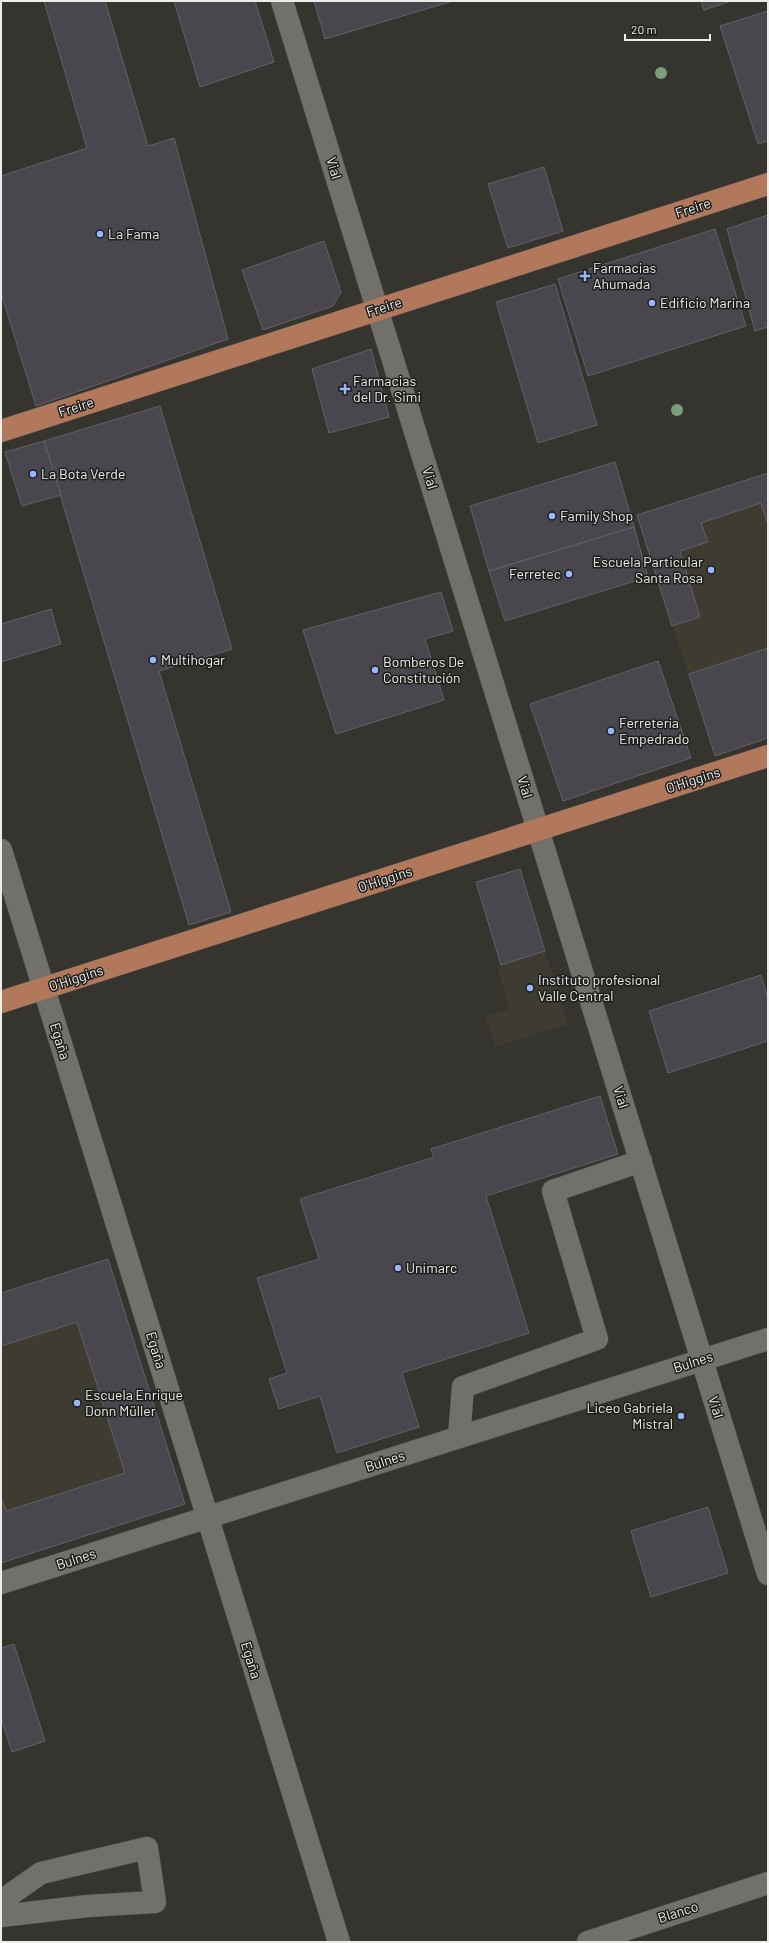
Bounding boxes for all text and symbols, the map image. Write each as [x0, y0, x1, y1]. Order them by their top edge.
scale bar [625, 16, 710, 42]
text: 20 m [631, 22, 657, 36]
street label: Vial [323, 155, 346, 181]
street label: Freire [673, 194, 713, 221]
place label: La Fama [108, 225, 159, 242]
marker: La Fama [95, 229, 105, 239]
place label: Farmacias Ahumada [593, 259, 656, 292]
marker: Farmacias Ahumada [580, 271, 590, 281]
street label: Freire [364, 293, 404, 320]
place label: Edificio Marina [660, 294, 750, 311]
marker: Edificio Marina [647, 298, 657, 308]
place label: Farmacias del Dr. Simi [353, 372, 421, 405]
marker: Farmacias del Dr. Simi [340, 384, 350, 394]
street label: Freire [56, 393, 96, 420]
place label: La Bota Verde [41, 465, 125, 482]
street label: Vial [419, 465, 442, 491]
marker: La Bota Verde [28, 469, 38, 479]
place label: Family Shop [560, 507, 633, 524]
marker: Family Shop [547, 511, 557, 521]
place label: Escuela Particular Santa Rosa [593, 553, 703, 586]
place label: Ferretec [509, 565, 561, 582]
marker: Escuela Particular Santa Rosa [706, 565, 716, 575]
marker: Ferretec [564, 569, 574, 579]
place label: Multihogar [161, 651, 225, 668]
place label: Bomberos De Constitución [383, 653, 464, 686]
marker: Multihogar [148, 655, 158, 665]
marker: Bomberos De Constitución [370, 665, 380, 675]
place label: Ferretería Empedrado [619, 714, 689, 747]
marker: Ferretería Empedrado [606, 726, 616, 736]
street label: O'Higgins [664, 763, 722, 796]
street label: Vial [514, 774, 537, 800]
street label: O'Higgins [356, 862, 414, 895]
street label: O'Higgins [47, 961, 105, 994]
place label: Instituto profesional Valle Central [538, 971, 660, 1004]
marker: Instituto profesional Valle Central [525, 983, 535, 993]
street label: Egaña [47, 1020, 74, 1061]
street label: Vial [610, 1084, 633, 1110]
place label: Unimarc [406, 1259, 457, 1276]
marker: Unimarc [393, 1263, 403, 1273]
street label: Egaña [143, 1329, 170, 1370]
street label: Bulnes [671, 1347, 715, 1376]
place label: Escuela Enrique Donn Müller [85, 1386, 183, 1419]
street label: Vial [705, 1394, 728, 1420]
marker: Escuela Enrique Donn Müller [72, 1398, 82, 1408]
place label: Liceo Gabriela Mistral [587, 1399, 673, 1432]
marker: Liceo Gabriela Mistral [676, 1411, 686, 1421]
street label: Bulnes [363, 1446, 407, 1475]
street label: Bulnes [54, 1544, 98, 1573]
street label: Egaña [238, 1639, 265, 1680]
street label: Blanco [655, 1897, 700, 1926]

